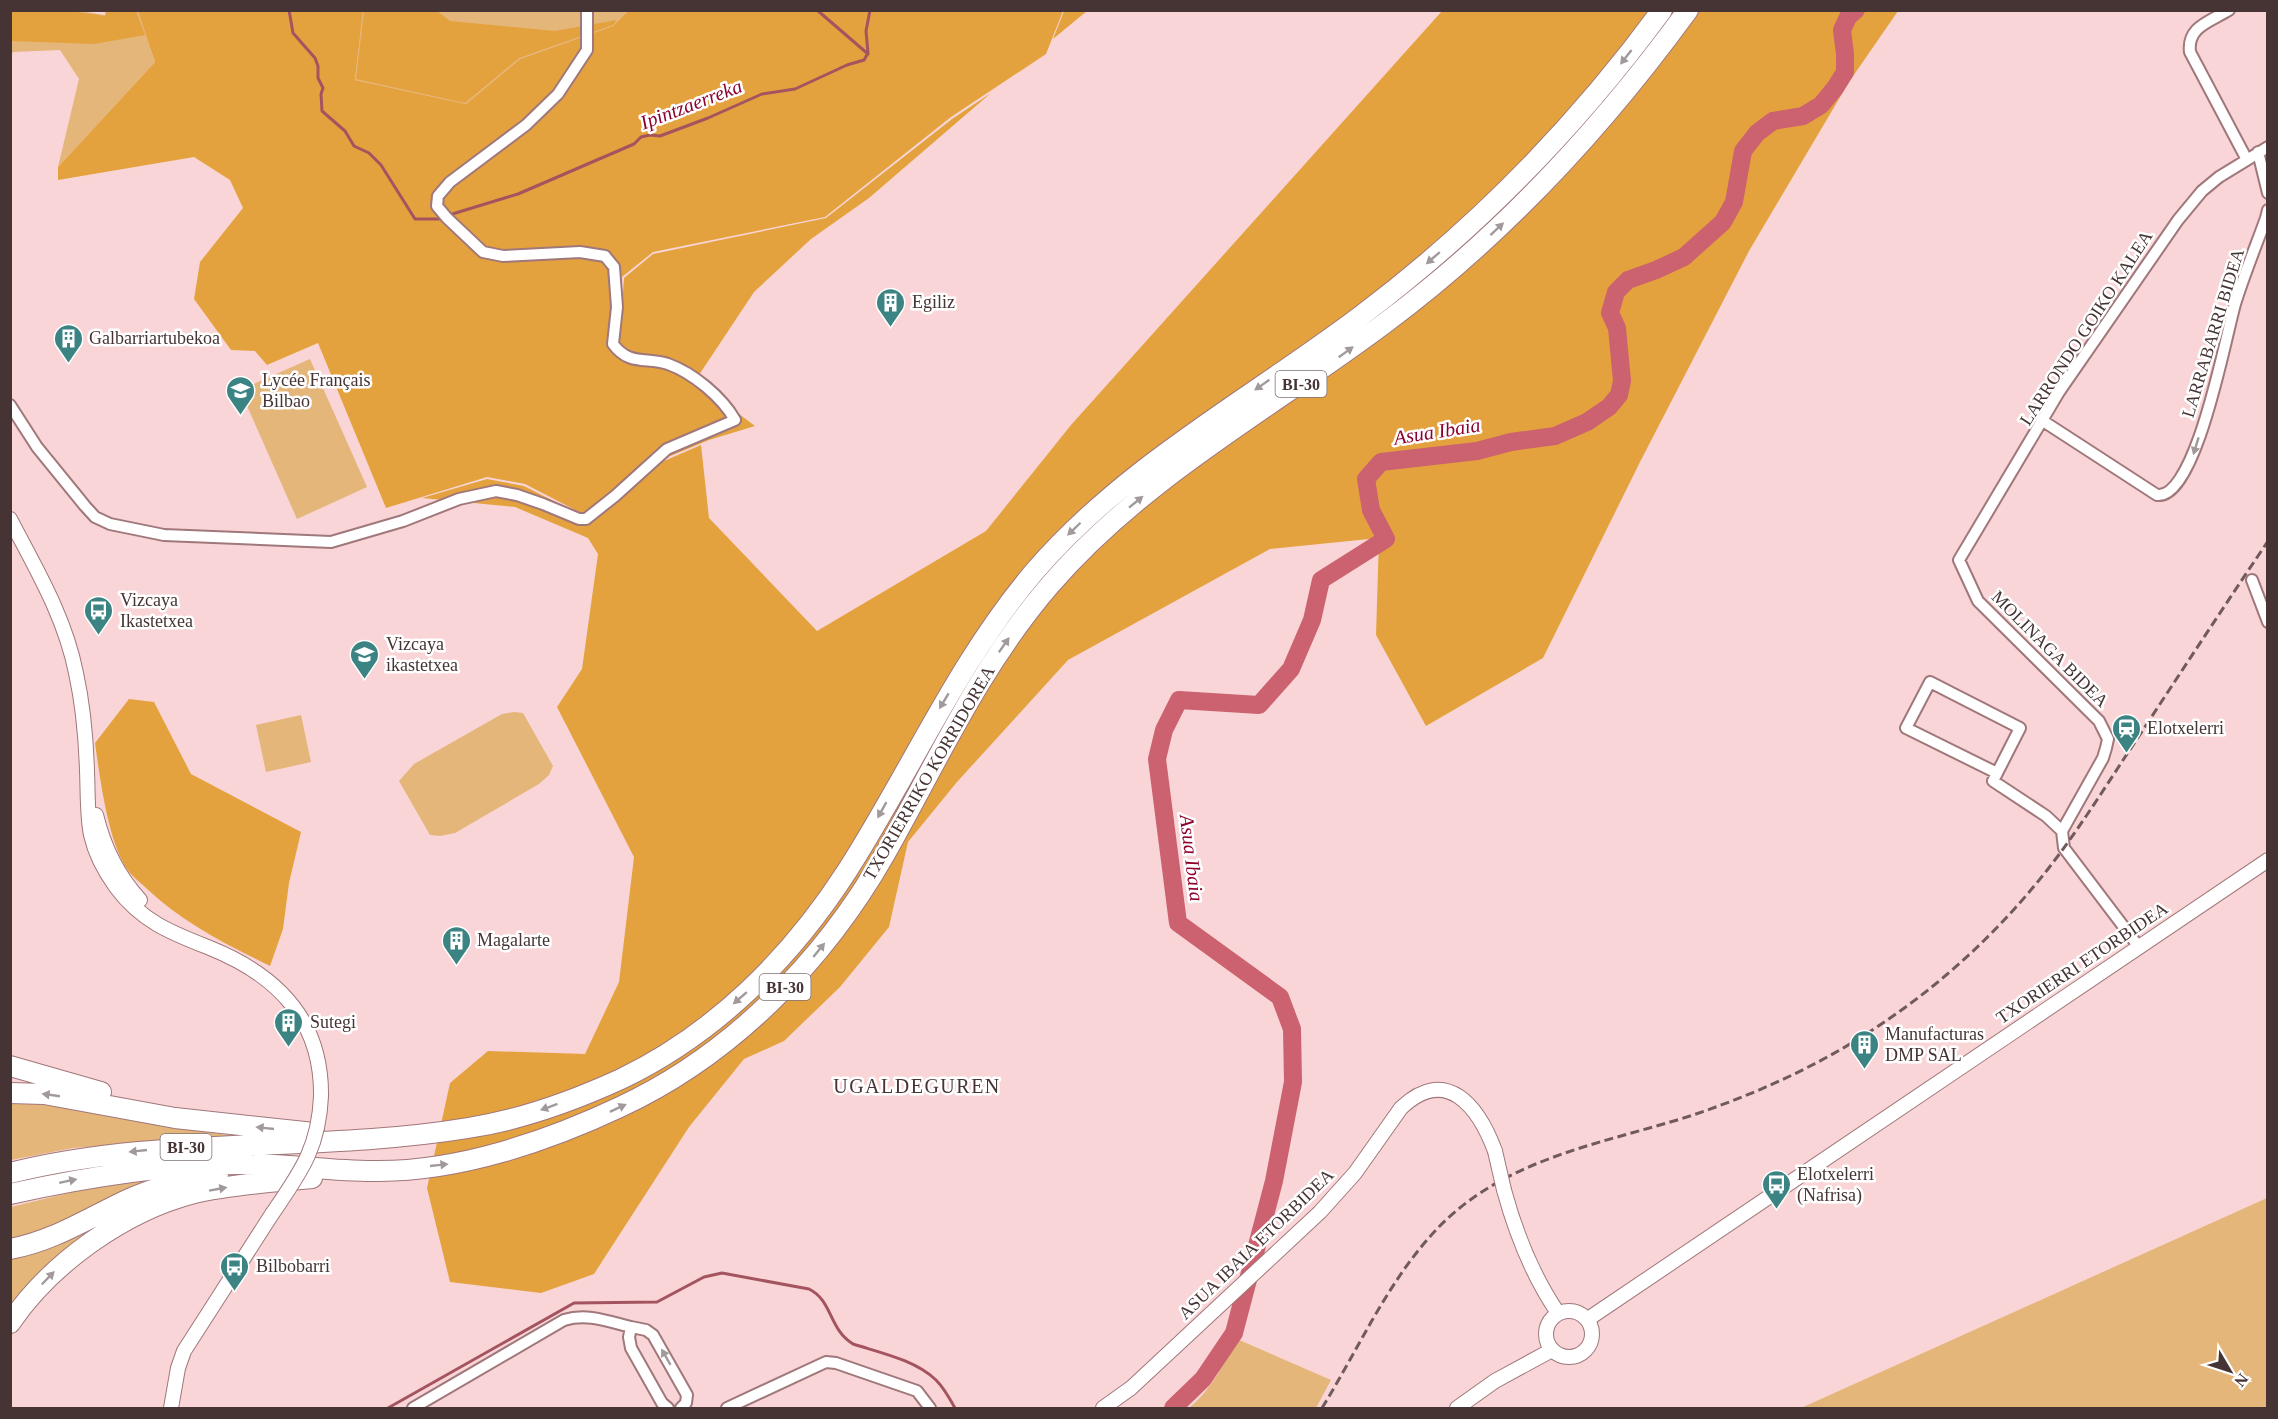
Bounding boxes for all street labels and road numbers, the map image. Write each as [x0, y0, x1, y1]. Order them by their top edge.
street label: LARRONDO GOIKO KALEA [2016, 227, 2156, 429]
street label: LARRABARRI BIDEA [2178, 246, 2248, 420]
road number: BI-30 [1276, 371, 1326, 397]
street label: MOLINAGA BIDEA [1988, 587, 2112, 711]
street label: TXORIERRIKO KORRIDOREA [859, 662, 999, 884]
street label: TXORIERRI ETORBIDEA [1993, 898, 2171, 1028]
road number: BI-30 [760, 974, 810, 1000]
road number: BI-30 [160, 1134, 212, 1160]
street label: ASUA IBAIA ETORBIDEA [1174, 1165, 1338, 1323]

